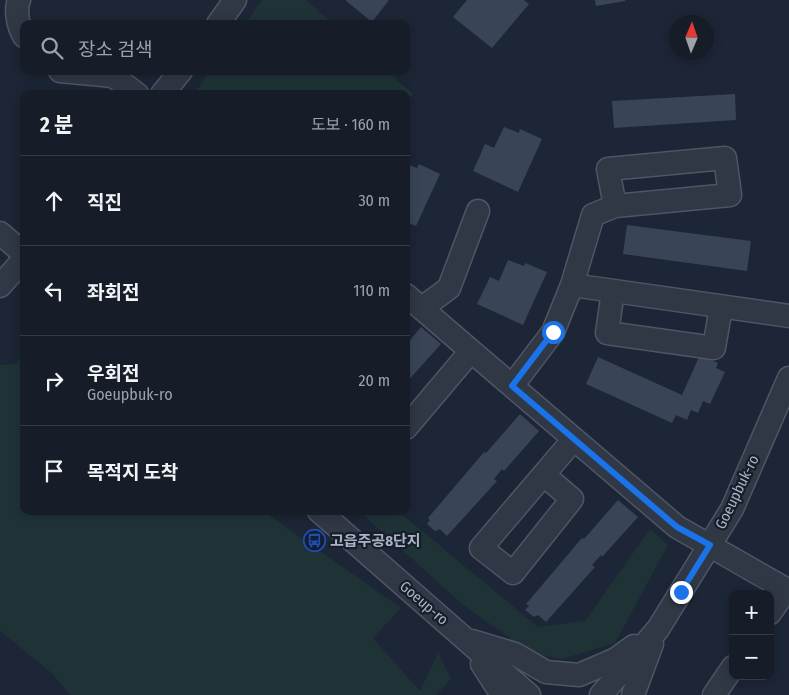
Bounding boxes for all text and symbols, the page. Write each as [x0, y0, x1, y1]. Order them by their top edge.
north arrow [669, 15, 714, 60]
search box [20, 20, 410, 75]
icon: search [38, 34, 66, 62]
text: 장소 검색 [78, 38, 152, 61]
text: 2 분 [40, 112, 73, 138]
text: 도보 · 160 m [311, 115, 390, 134]
icon: ahead [40, 187, 68, 215]
text: 직진 [87, 191, 122, 214]
text: 30 m [358, 191, 390, 210]
icon: left [40, 277, 68, 305]
text: 좌회전 [87, 281, 139, 304]
text: 110 m [353, 281, 390, 300]
route start [542, 321, 565, 344]
text: 우회전 [87, 362, 139, 385]
icon: right [40, 367, 68, 395]
text: 20 m [359, 371, 390, 390]
text: Goeupbuk-ro [87, 385, 173, 404]
street label: Goeupbuk-ro [711, 452, 763, 532]
icon: arrive [40, 457, 68, 485]
text: 목적지 도착 [87, 461, 178, 484]
bus stop icon: 고읍주공8단지 [302, 529, 326, 553]
place label: 고읍주공8단지 [330, 532, 421, 550]
street label: Goeup-ro [396, 577, 452, 629]
route end [670, 581, 693, 604]
map controls [729, 590, 774, 680]
button: + [729, 590, 774, 635]
button: − [729, 635, 774, 680]

